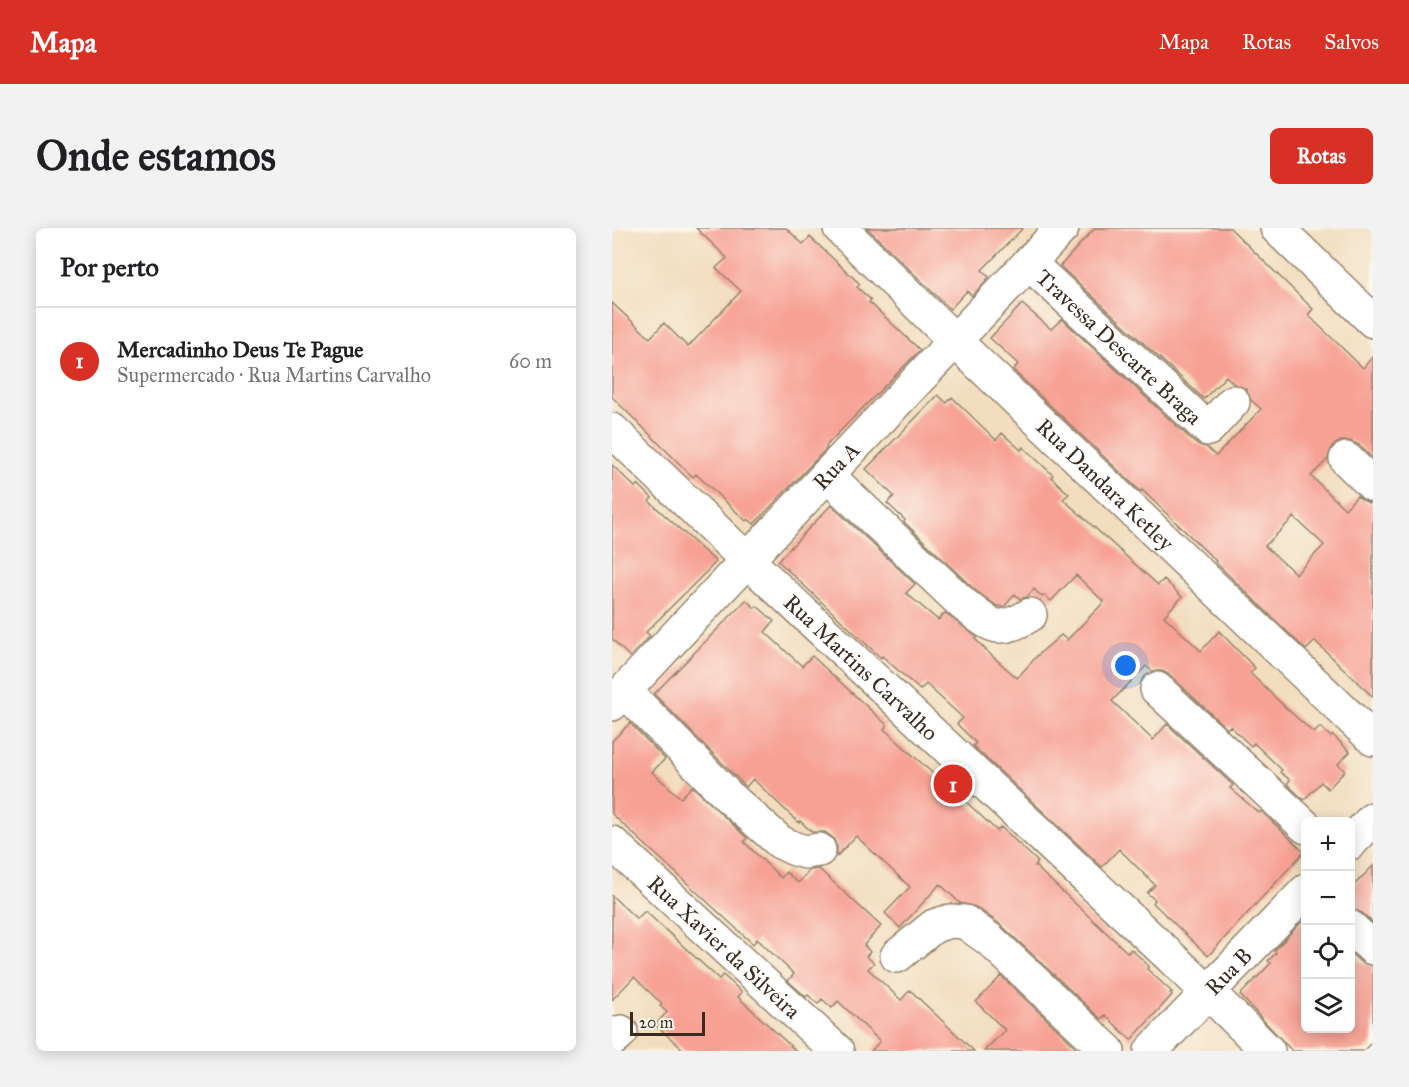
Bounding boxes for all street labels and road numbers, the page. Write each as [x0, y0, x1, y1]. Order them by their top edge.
street label: Travessa Descarte Braga [1031, 263, 1208, 431]
street label: Rua Dandara Ketley [1031, 412, 1180, 557]
street label: Rua A [807, 436, 865, 495]
street label: Rua Martins Carvalho [778, 588, 944, 746]
street label: Rua Xavier da Silveira [642, 870, 807, 1025]
street label: Rua B [1199, 942, 1257, 1001]

